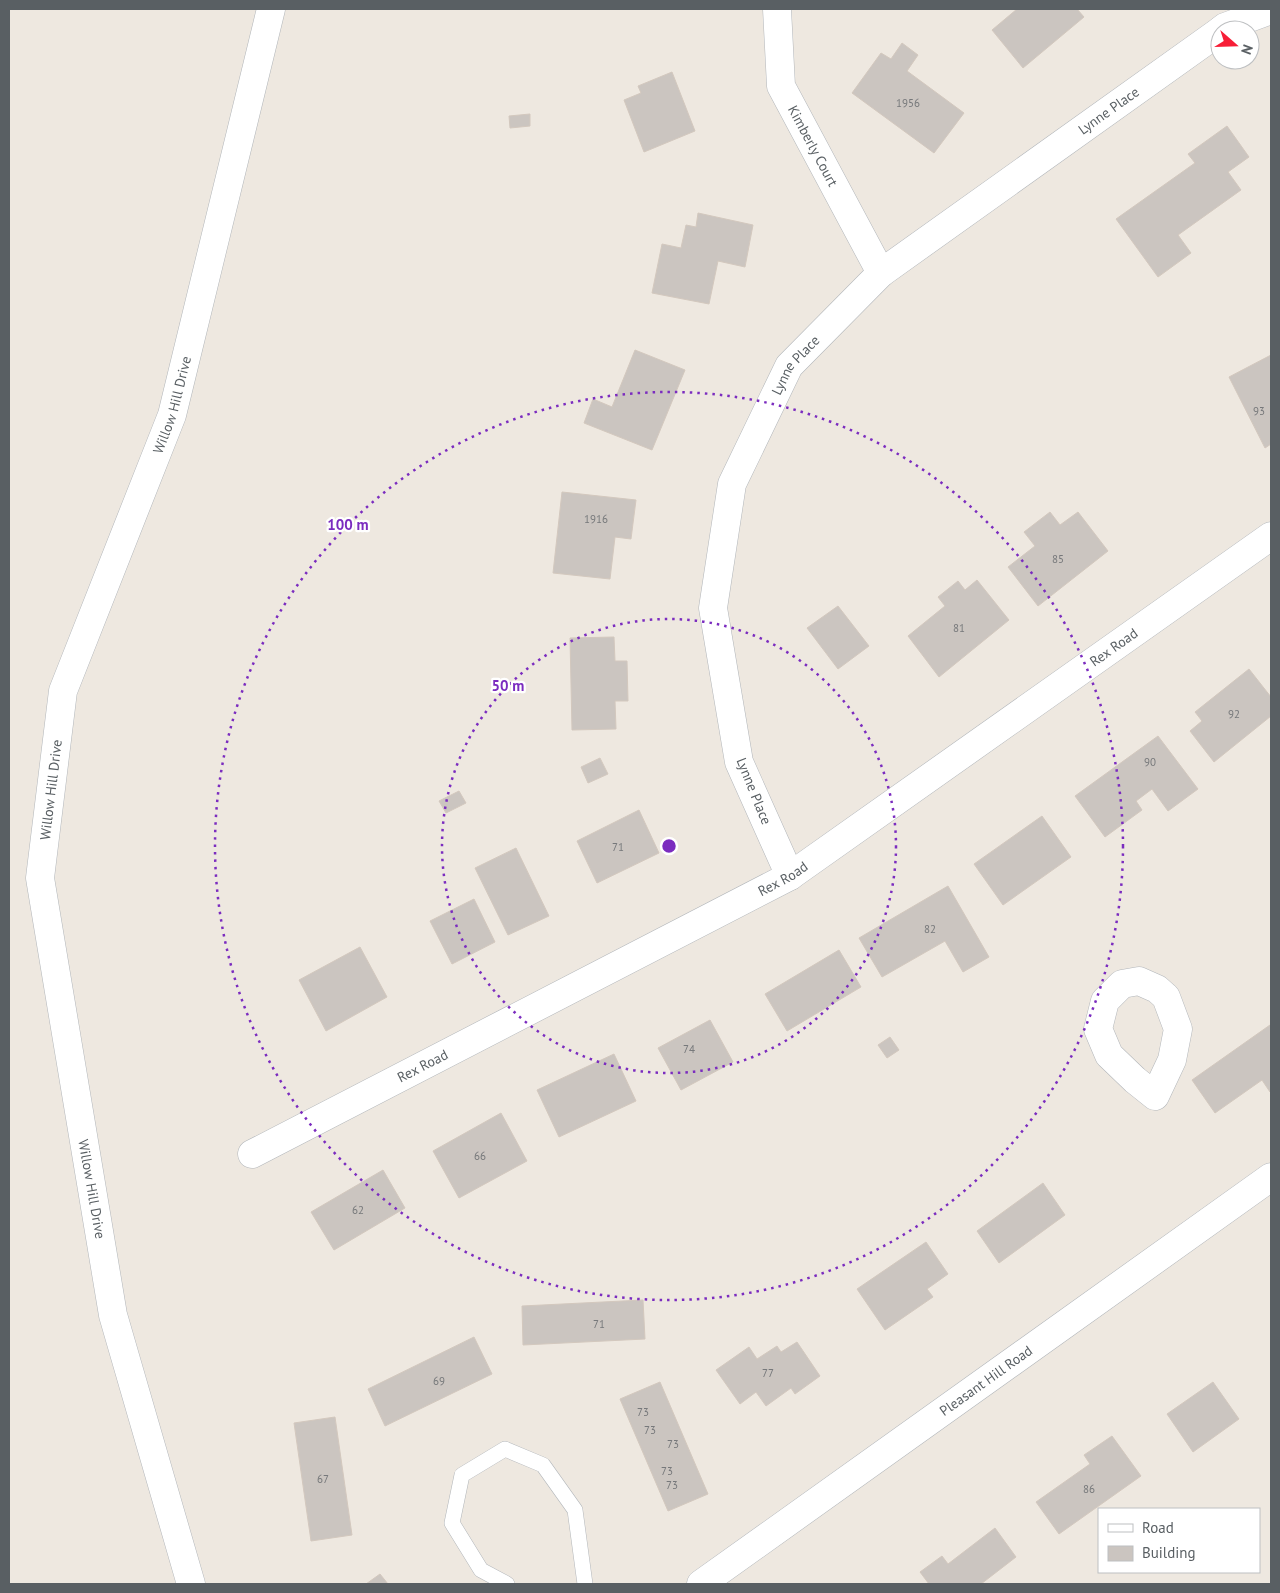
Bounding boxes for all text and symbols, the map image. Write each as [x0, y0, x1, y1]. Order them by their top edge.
north arrow [1210, 20, 1260, 70]
text: N [1237, 42, 1257, 57]
street label: Lynne Place [1075, 83, 1143, 138]
house number: 1956 [896, 96, 920, 110]
street label: Kimberly Court [784, 102, 842, 190]
street label: Lynne Place [767, 331, 823, 398]
street label: Willow Hill Drive [149, 354, 195, 456]
house number: 93 [1253, 404, 1265, 418]
house number: 1916 [584, 512, 608, 526]
text: 100 m [327, 515, 369, 534]
house number: 85 [1052, 552, 1064, 566]
house number: 81 [953, 621, 965, 635]
street label: Rex Road [1086, 624, 1141, 670]
text: 50 m [492, 676, 524, 695]
house number: 92 [1228, 707, 1240, 721]
street label: Willow Hill Drive [36, 738, 66, 841]
street label: Lynne Place [732, 755, 776, 827]
house number: 90 [1144, 755, 1156, 769]
centre of rings [660, 837, 678, 855]
house number: 71 [612, 840, 624, 854]
street label: Rex Road [755, 857, 811, 900]
house number: 82 [924, 922, 936, 936]
house number: 74 [683, 1042, 695, 1056]
street label: Rex Road [394, 1045, 451, 1086]
street label: Willow Hill Drive [74, 1138, 110, 1240]
house number: 66 [474, 1149, 486, 1163]
house number: 62 [352, 1203, 364, 1217]
house number: 71 [593, 1317, 605, 1331]
street label: Pleasant Hill Road [936, 1341, 1036, 1420]
house number: 77 [762, 1366, 774, 1380]
house number: 69 [433, 1374, 445, 1388]
house number: 73 [637, 1405, 649, 1419]
house number: 73 [644, 1423, 656, 1437]
house number: 73 [667, 1437, 679, 1451]
house number: 73 [661, 1464, 673, 1478]
house number: 67 [317, 1472, 329, 1486]
house number: 73 [666, 1478, 678, 1492]
house number: 86 [1083, 1482, 1095, 1496]
legend [1098, 1508, 1260, 1573]
text: Road [1142, 1518, 1174, 1537]
text: Building [1142, 1543, 1196, 1562]

